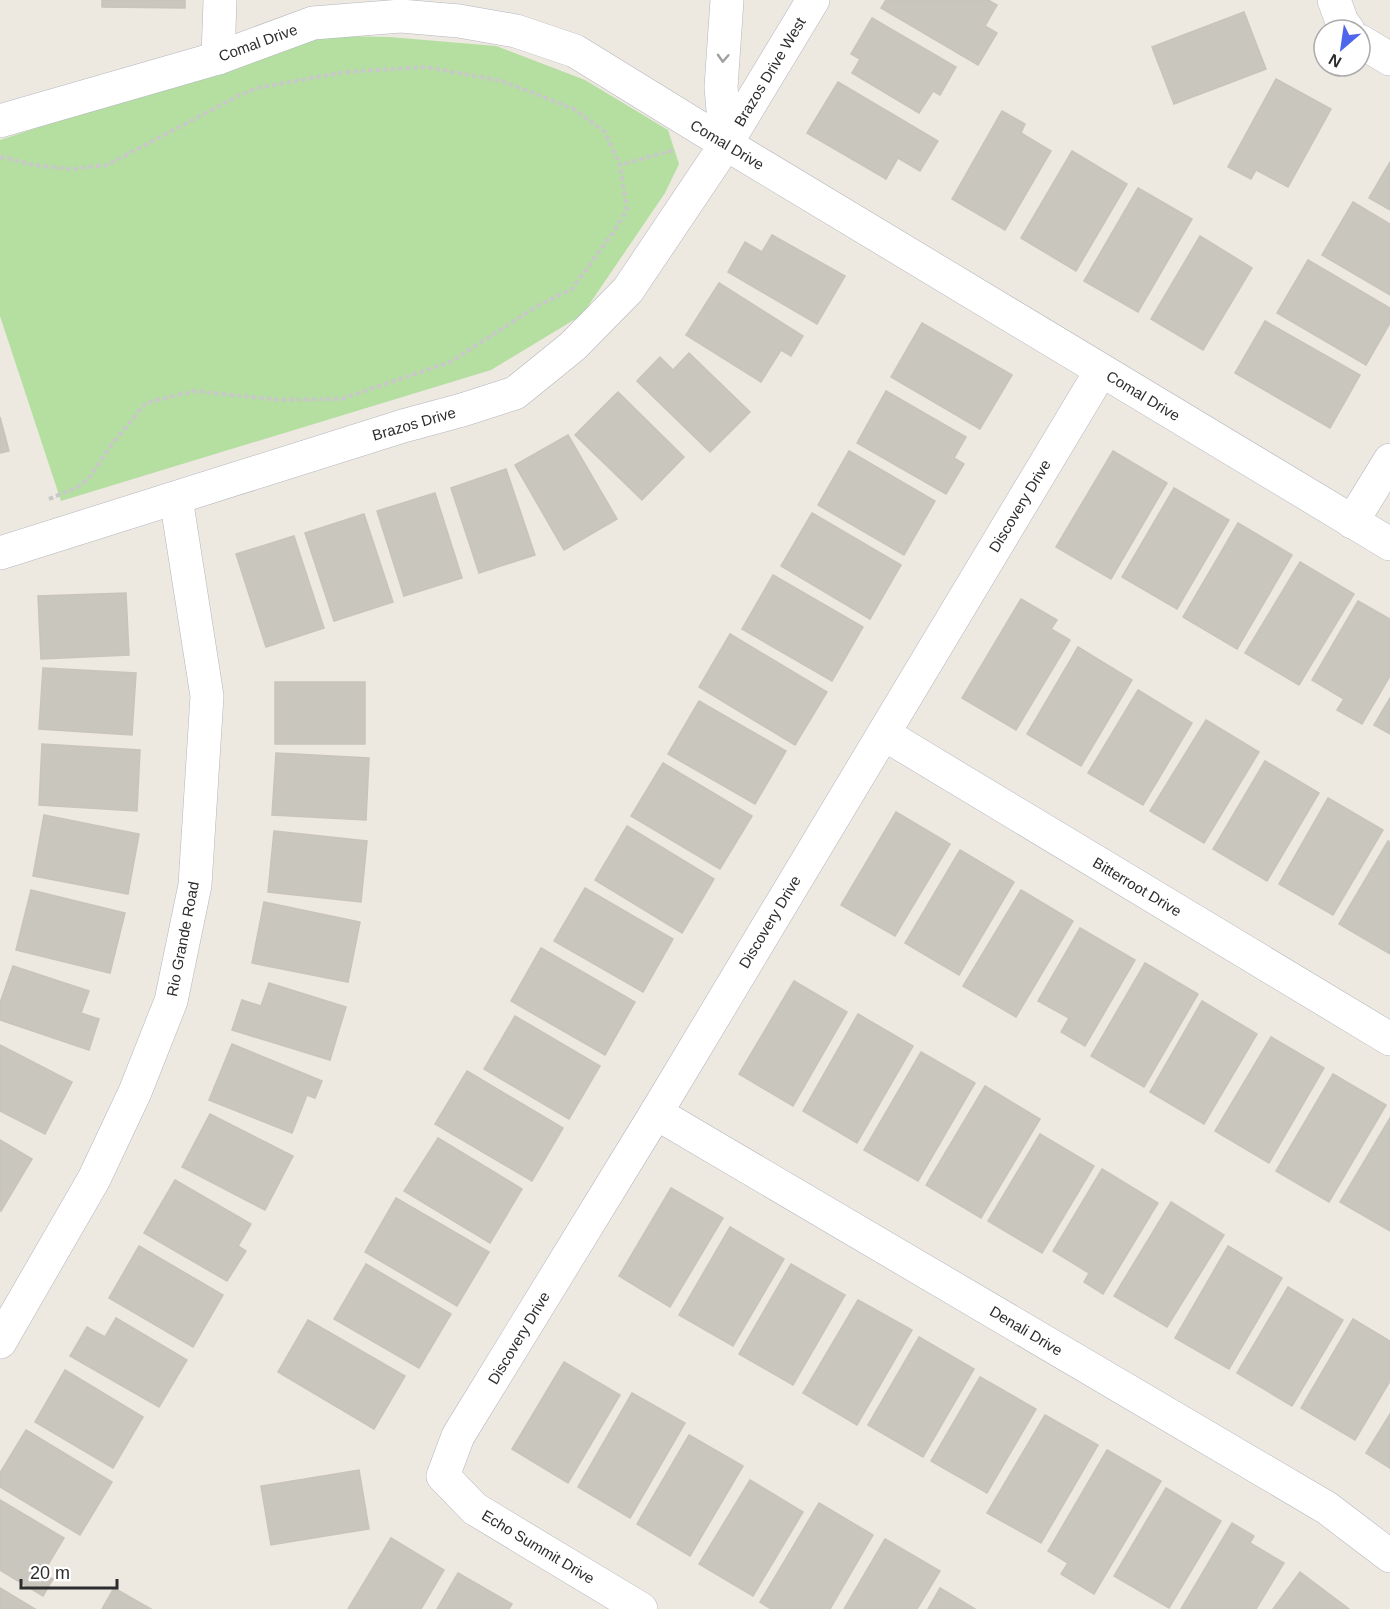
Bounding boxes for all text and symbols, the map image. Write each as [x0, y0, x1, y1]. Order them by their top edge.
street label: Brazos Drive West [730, 14, 809, 129]
north arrow [1312, 18, 1372, 78]
street label: Comal Drive [216, 20, 300, 65]
text: N [1326, 50, 1344, 71]
one-way arrow [717, 54, 730, 63]
street label: Comal Drive [688, 116, 767, 173]
street label: Comal Drive [1104, 367, 1183, 424]
street label: Brazos Drive [370, 404, 457, 444]
street label: Discovery Drive [985, 456, 1054, 555]
street label: Bitterroot Drive [1090, 854, 1185, 920]
street label: Discovery Drive [735, 872, 804, 971]
street label: Rio Grande Road [163, 880, 202, 998]
street label: Discovery Drive [484, 1288, 553, 1387]
street label: Denali Drive [987, 1302, 1066, 1359]
street label: Echo Summit Drive [479, 1506, 598, 1587]
scale bar [21, 1552, 117, 1590]
text: 20 m [30, 1563, 70, 1583]

